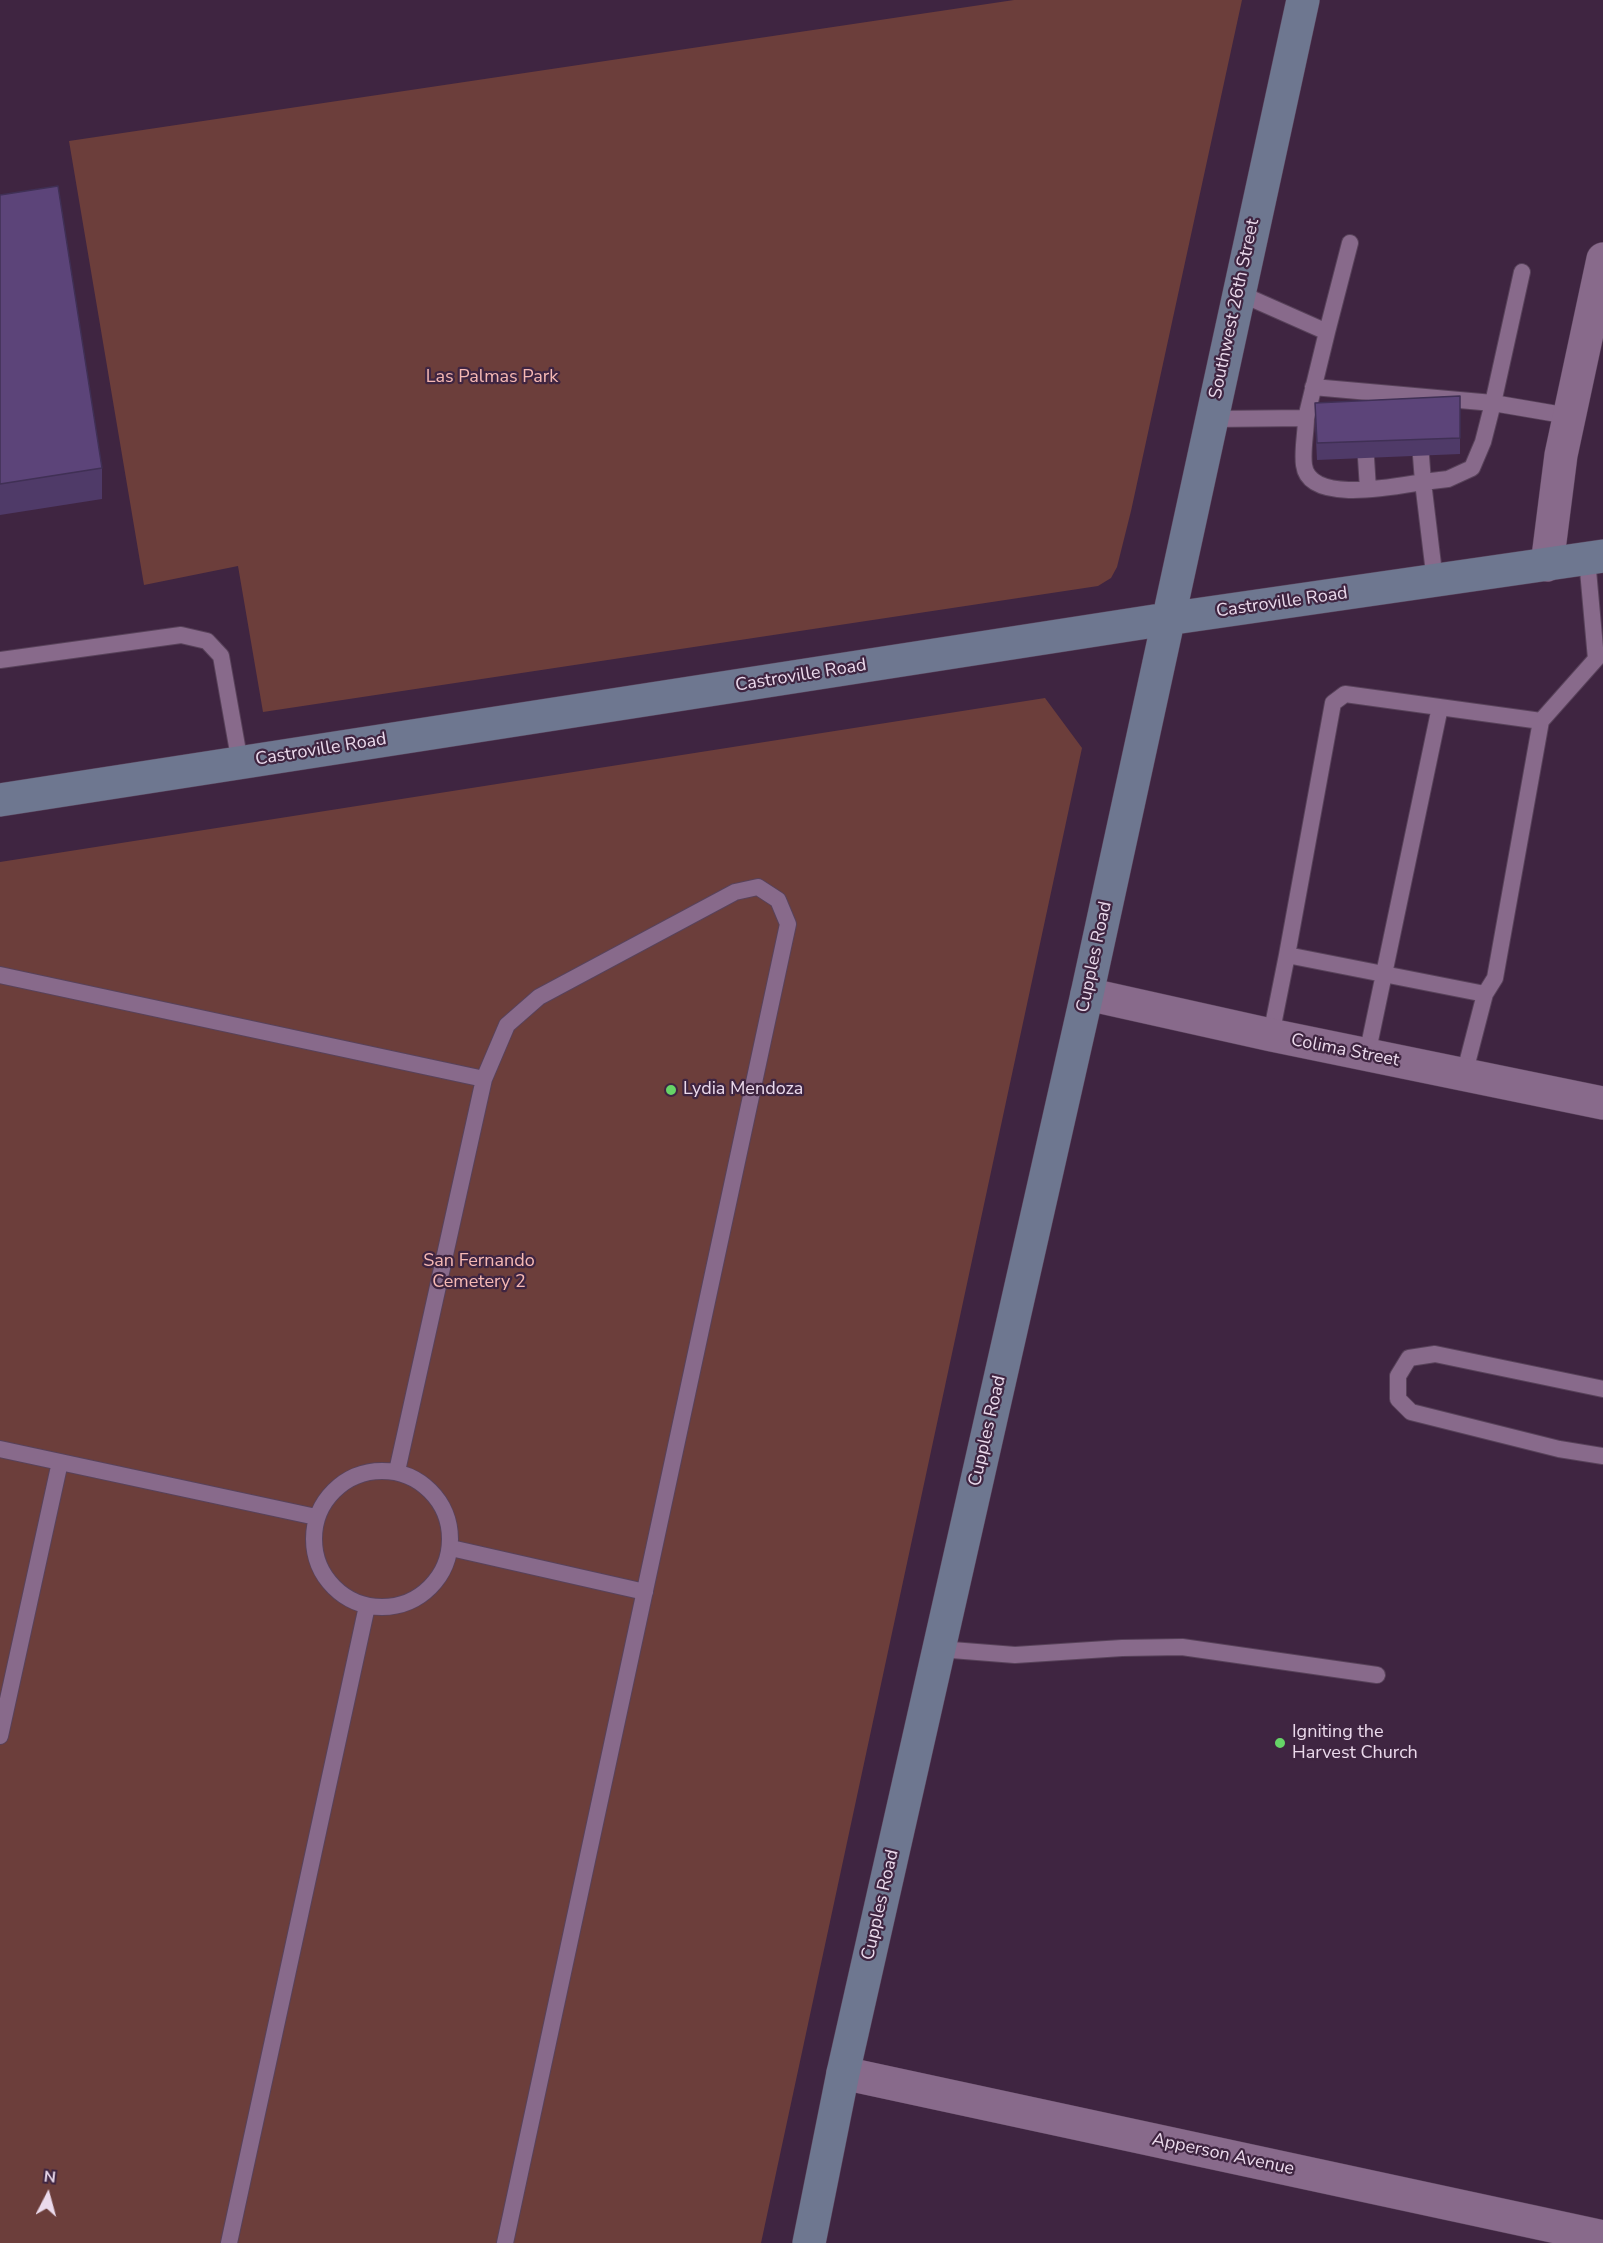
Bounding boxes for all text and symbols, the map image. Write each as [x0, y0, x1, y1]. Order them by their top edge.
street label: Southwest 26th Street [1205, 217, 1265, 401]
park label: Las Palmas Park [426, 367, 558, 389]
street label: Castroville Road [1215, 583, 1349, 623]
street label: Castroville Road [734, 655, 868, 697]
street label: Castroville Road [254, 729, 388, 771]
street label: Cupples Road [1073, 900, 1117, 1014]
street label: Colima Street [1289, 1030, 1401, 1072]
place label: Lydia Mendoza [683, 1079, 803, 1101]
marker: Lydia Mendoza [664, 1083, 678, 1097]
park label: San Fernando Cemetery 2 [423, 1251, 535, 1294]
street label: Cupples Road [965, 1374, 1011, 1488]
place label: Igniting the Harvest Church [1292, 1722, 1418, 1764]
marker: Igniting the Harvest Church [1273, 1736, 1287, 1750]
street label: Cupples Road [858, 1848, 904, 1962]
street label: Apperson Avenue [1150, 2129, 1296, 2181]
north arrow [18, 2165, 78, 2225]
text: N [43, 2166, 57, 2189]

